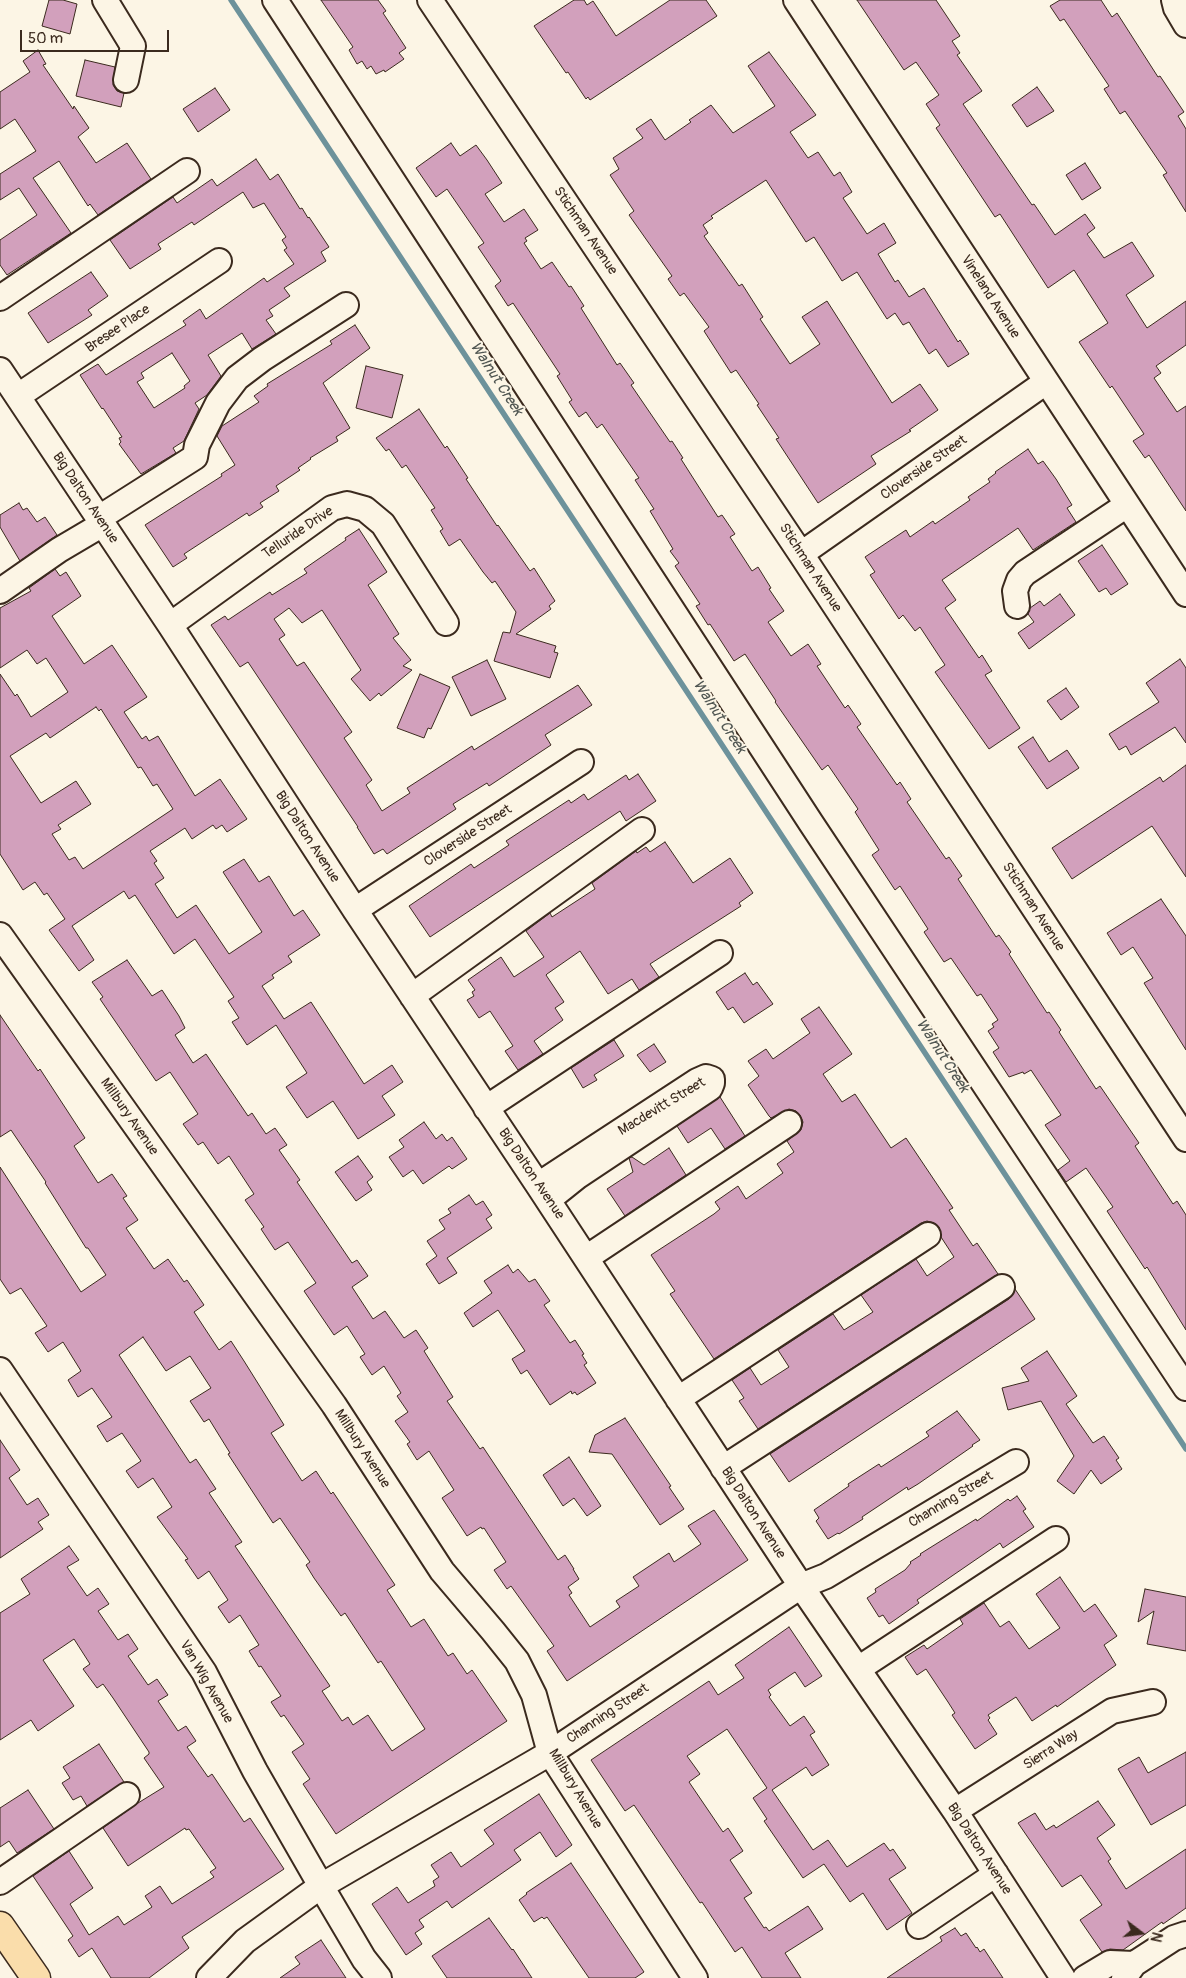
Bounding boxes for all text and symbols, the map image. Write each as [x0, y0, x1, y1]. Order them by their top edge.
scale bar [22, 20, 171, 52]
text: 50 m [28, 29, 63, 48]
street label: Stichman Avenue [549, 184, 621, 278]
street label: Vineland Avenue [957, 252, 1023, 342]
street label: Bresee Place [83, 301, 153, 357]
water label: Walnut Creek [466, 339, 526, 419]
street label: Cloverside Street [878, 432, 970, 504]
street label: Big Dalton Avenue [48, 449, 122, 547]
street label: Telluride Drive [259, 503, 337, 563]
street label: Stichman Avenue [775, 520, 845, 616]
water label: Walnut Creek [689, 677, 749, 757]
street label: Big Dalton Avenue [271, 788, 343, 886]
street label: Cloverside Street [421, 801, 515, 871]
street label: Stichman Avenue [998, 859, 1068, 955]
water label: Walnut Creek [912, 1016, 972, 1096]
street label: Macdevitt Street [615, 1074, 709, 1140]
street label: Millbury Avenue [96, 1075, 162, 1159]
street label: Big Dalton Avenue [494, 1125, 568, 1223]
street label: Millbury Avenue [330, 1407, 394, 1491]
street label: Big Dalton Avenue [717, 1464, 789, 1562]
street label: Channing Street [906, 1468, 996, 1532]
street label: Van Wig Avenue [175, 1638, 237, 1726]
street label: Channing Street [564, 1680, 652, 1748]
street label: Sierra Way [1021, 1726, 1081, 1774]
street label: Millbury Avenue [545, 1746, 605, 1832]
street label: Big Dalton Avenue [943, 1800, 1015, 1898]
north arrow [1116, 1908, 1166, 1958]
text: N [1147, 1930, 1165, 1944]

